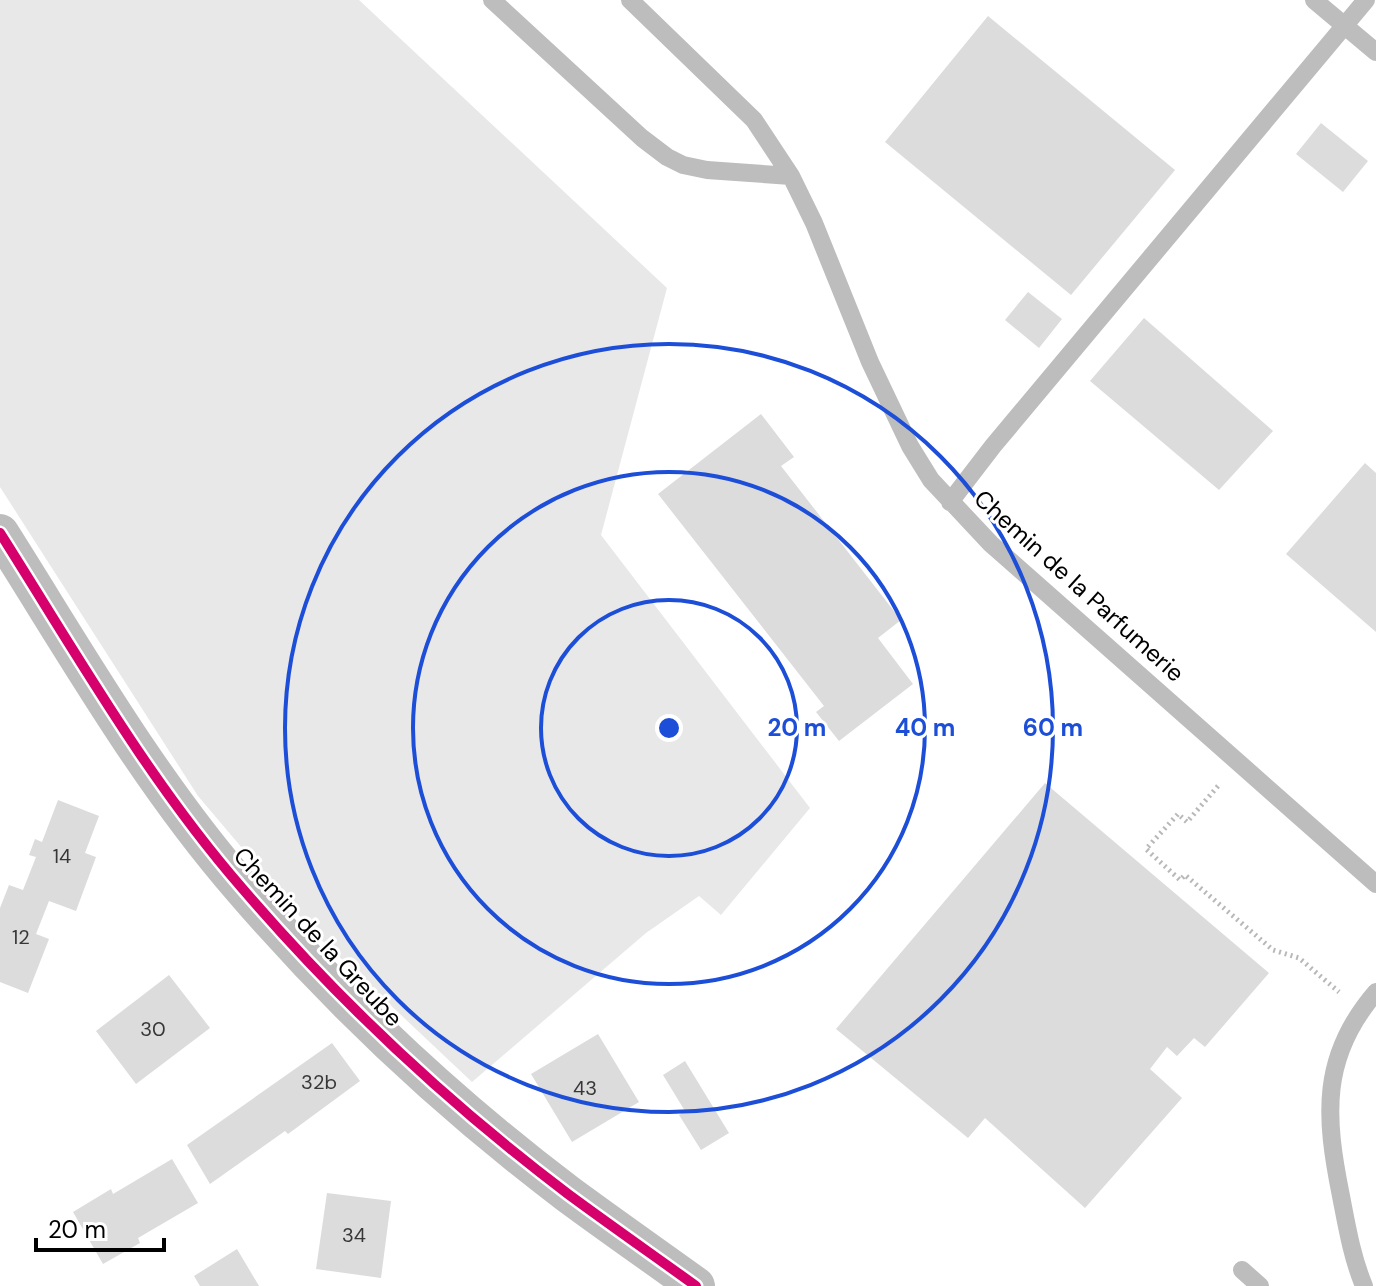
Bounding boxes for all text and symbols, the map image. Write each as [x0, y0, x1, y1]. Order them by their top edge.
street label: Chemin de la Parfumerie [968, 483, 1191, 688]
text: 20 m [768, 712, 826, 743]
text: 40 m [895, 712, 955, 743]
text: 60 m [1023, 712, 1083, 743]
centre of rings [655, 714, 683, 742]
street label: Chemin de la Greube [227, 840, 410, 1033]
house number: 14 [53, 843, 71, 869]
house number: 12 [12, 924, 30, 950]
house number: 30 [140, 1016, 166, 1042]
house number: 32b [301, 1069, 337, 1095]
house number: 43 [573, 1075, 597, 1101]
scale bar [36, 1202, 164, 1252]
text: 20 m [48, 1214, 106, 1245]
house number: 34 [342, 1222, 366, 1248]

